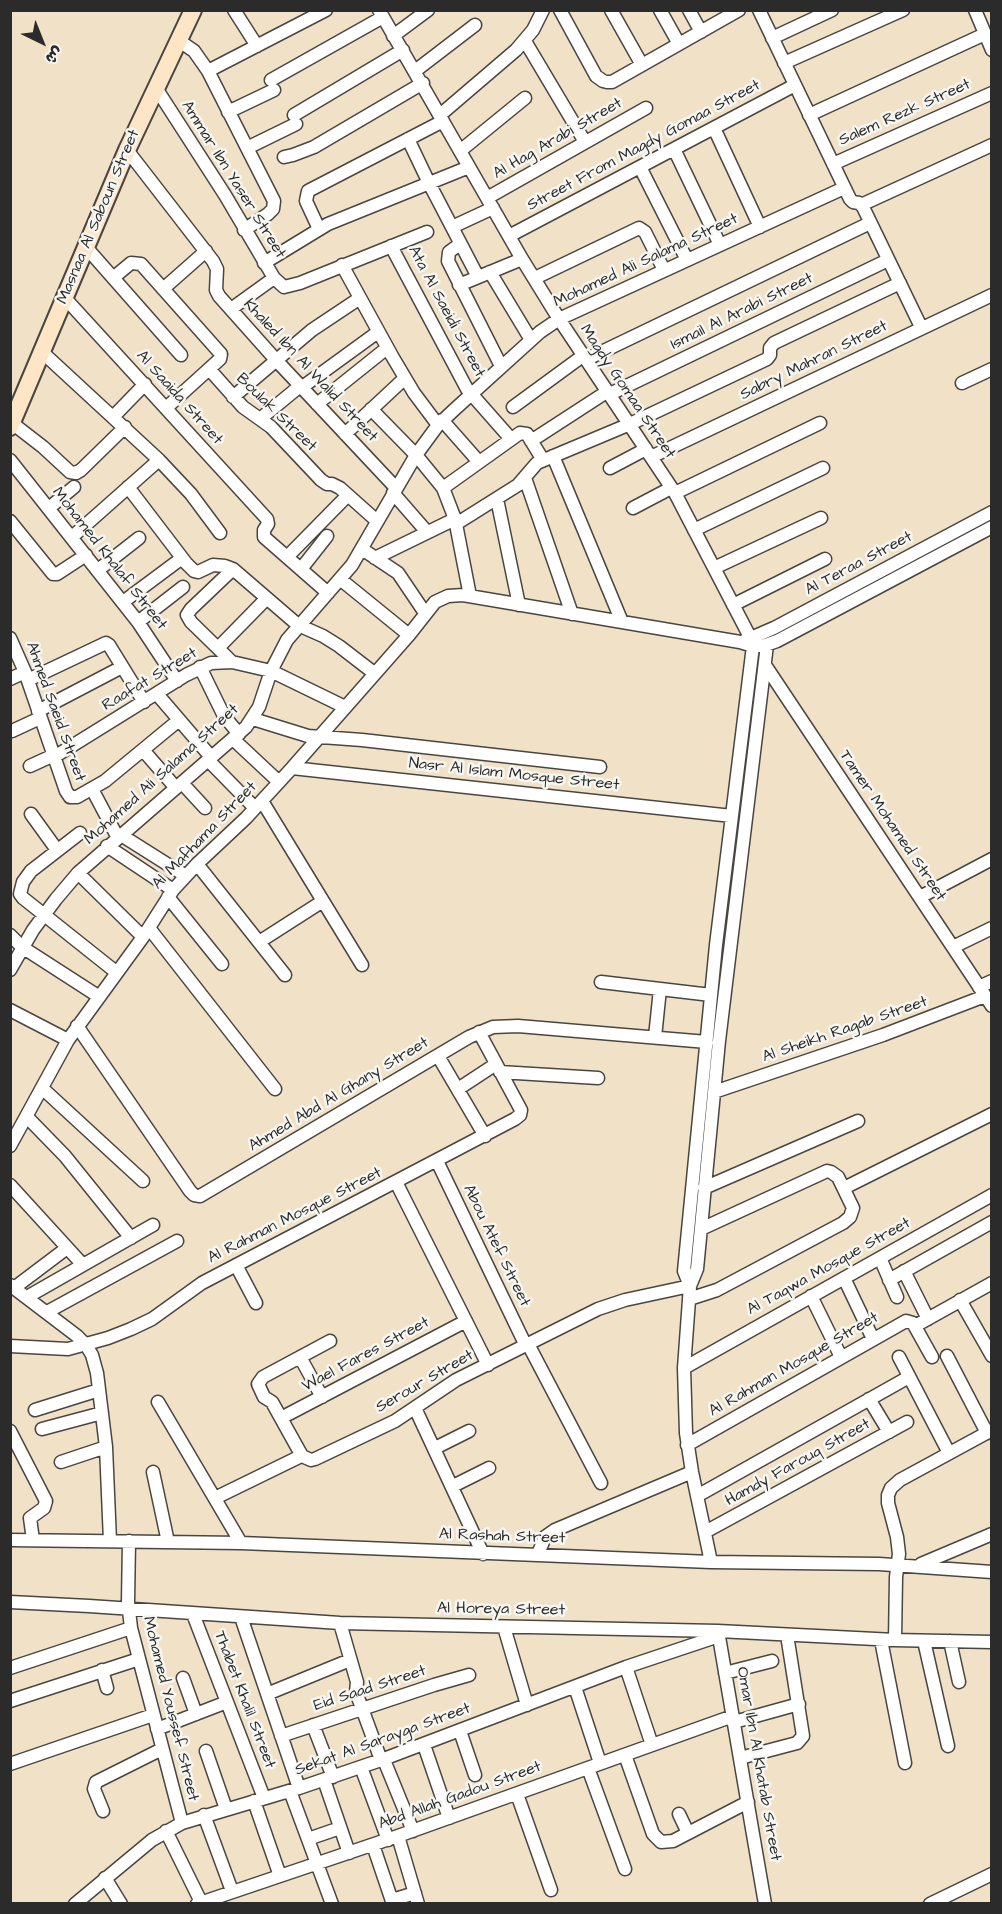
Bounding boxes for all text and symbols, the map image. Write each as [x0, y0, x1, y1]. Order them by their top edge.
north arrow [12, 12, 72, 72]
text: ش [40, 41, 68, 69]
street label: Salem Rezk Street [836, 75, 974, 151]
street label: Street From Magdy Gomaa Street [524, 76, 764, 216]
street label: Al Hag Arabi Street [490, 94, 626, 184]
street label: Ammar Ibn Yaser Street [177, 98, 289, 262]
street label: Masnaa Al Saboun Street [54, 127, 144, 307]
street label: Mohamed Ali Salama Street [551, 210, 741, 312]
street label: Ata Al Saeidi Street [403, 243, 489, 381]
street label: Ismail Al Arabi Street [668, 269, 816, 355]
street label: Khaled Ibn Al Walid Street [239, 295, 381, 447]
street label: Sabry Mahran Street [737, 317, 891, 405]
street label: Magdy Gomaa Street [575, 321, 679, 463]
street label: Al Saaida Street [132, 347, 226, 449]
street label: Boulak Street [232, 370, 320, 456]
street label: Mohamed Khalaf Street [47, 484, 171, 634]
street label: Al Teraa Street [802, 528, 916, 600]
street label: Ahmed Saeid Street [21, 639, 89, 785]
street label: Raafat Street [99, 644, 201, 716]
street label: Mohamed Ali Salama Street [81, 701, 243, 849]
street label: Tamer Mohamed Street [834, 747, 950, 905]
street label: Nasr Al Islam Mosque Street [408, 754, 620, 796]
street label: Al Mafhama Street [149, 778, 261, 894]
street label: Al Sheikh Ragab Street [760, 993, 930, 1067]
street label: Ahmed Abd Al Ghany Street [246, 1034, 432, 1156]
street label: Al Rahman Mosque Street [205, 1164, 385, 1268]
street label: Abou Atef Street [458, 1182, 534, 1310]
street label: Al Taqwa Mosque Street [744, 1214, 914, 1320]
street label: Al Rahman Mosque Street [706, 1309, 882, 1421]
street label: Wael Fares Street [299, 1313, 433, 1397]
street label: Serour Street [373, 1346, 477, 1418]
street label: Hamdy Farouq Street [722, 1415, 874, 1511]
street label: Al Rashah Street [438, 1525, 566, 1549]
street label: Al Horeya Street [437, 1599, 565, 1621]
street label: Mohamed Youssef Street [138, 1615, 202, 1803]
street label: Thabet Khalil Street [209, 1629, 279, 1771]
street label: Eid Saad Street [311, 1662, 429, 1716]
street label: Omar Ibn Al Khatab Street [731, 1666, 785, 1862]
street label: Sekat Al Sarayga Street [293, 1699, 473, 1781]
street label: Abd Allah Gadou Street [376, 1758, 544, 1834]

